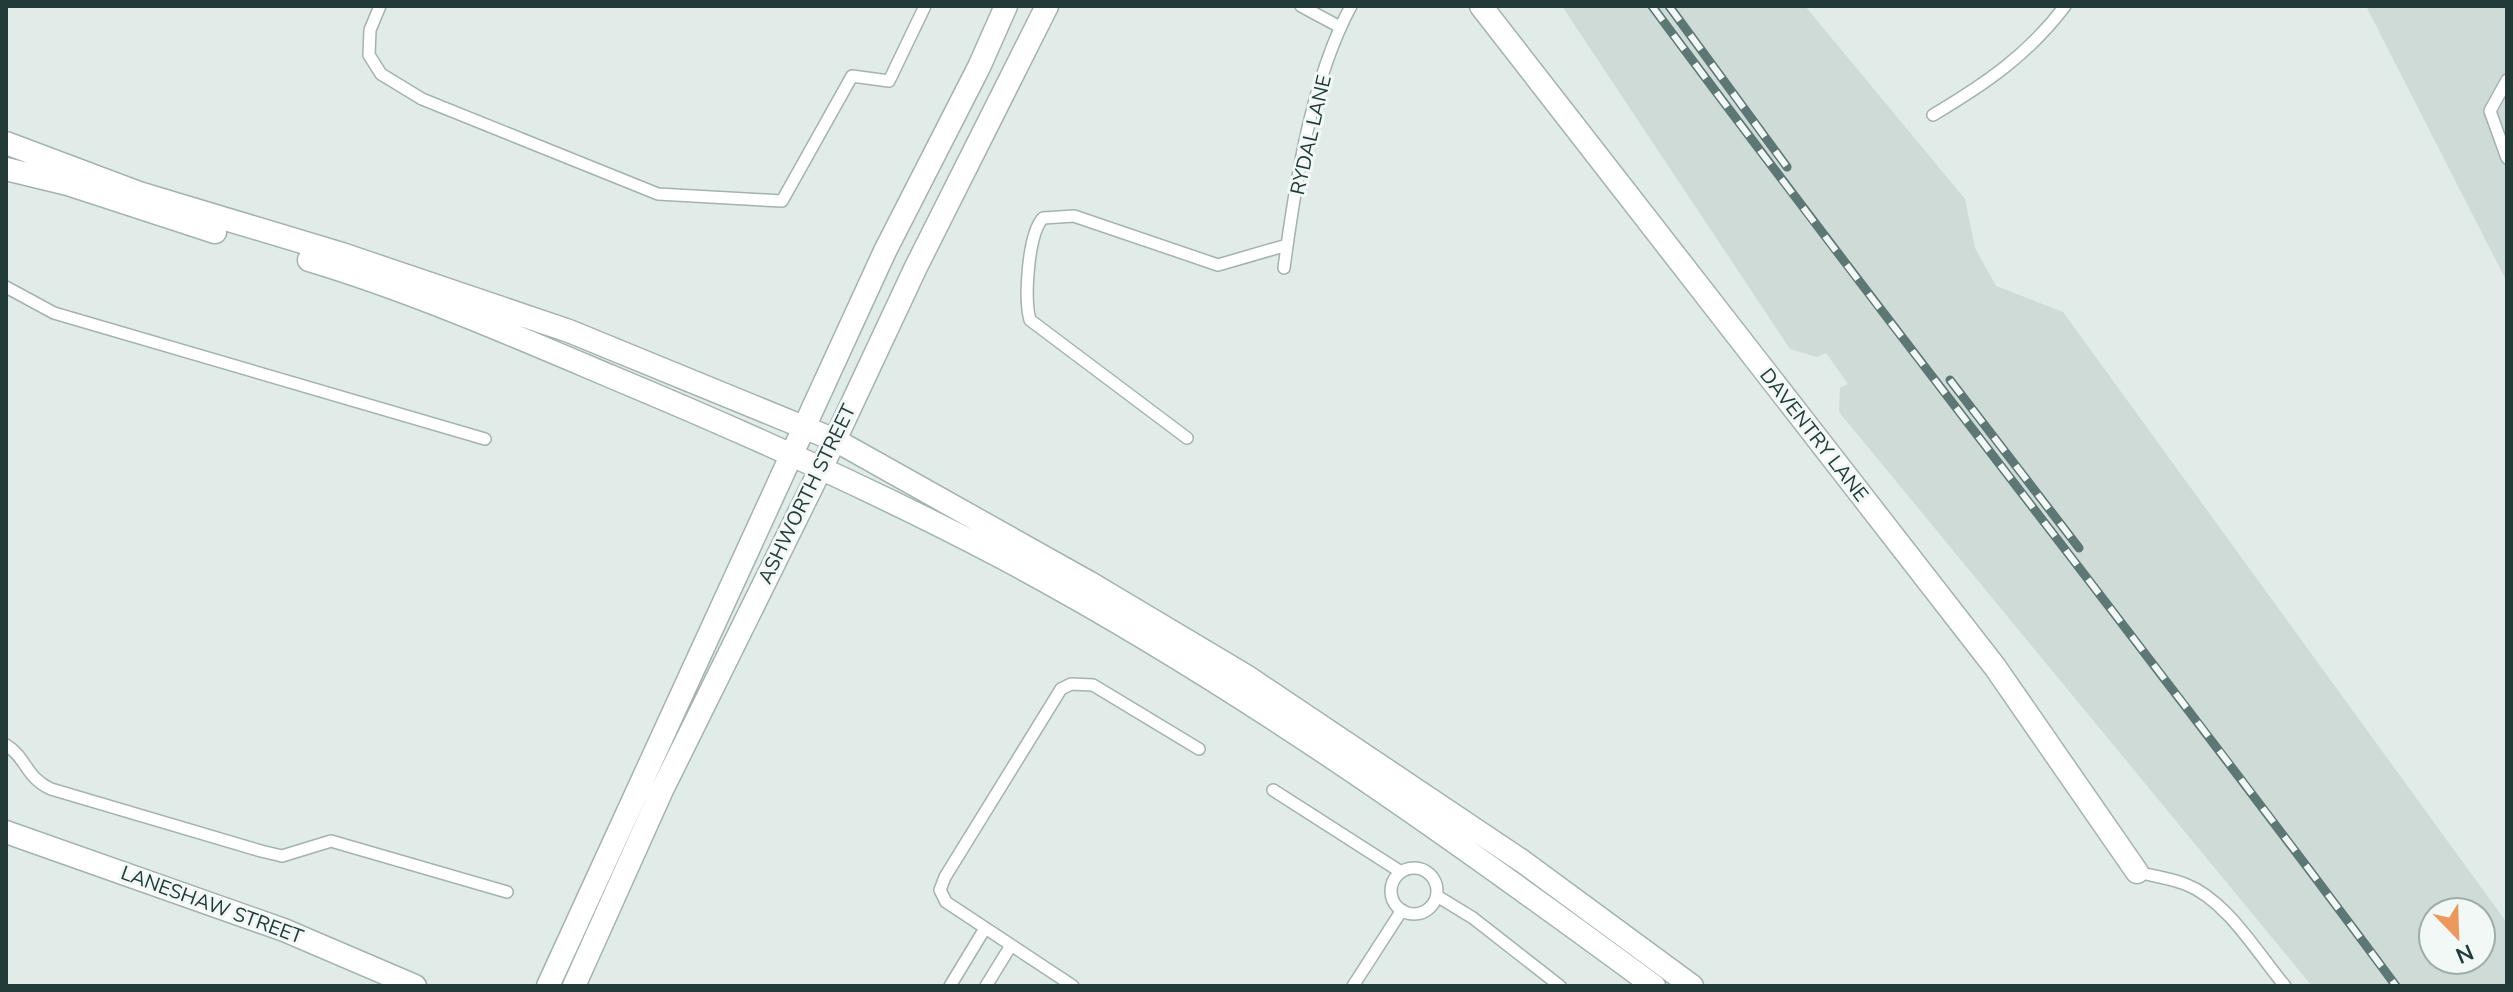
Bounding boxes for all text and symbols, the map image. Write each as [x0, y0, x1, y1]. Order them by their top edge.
street label: RYDAL LANE [1284, 72, 1338, 198]
street label: DAVENTRY LANE [1753, 363, 1875, 507]
street label: ASHWORTH STREET [752, 400, 862, 588]
street label: LANESHAW STREET [117, 859, 307, 951]
north arrow [2417, 896, 2497, 976]
text: N [2451, 936, 2478, 971]

